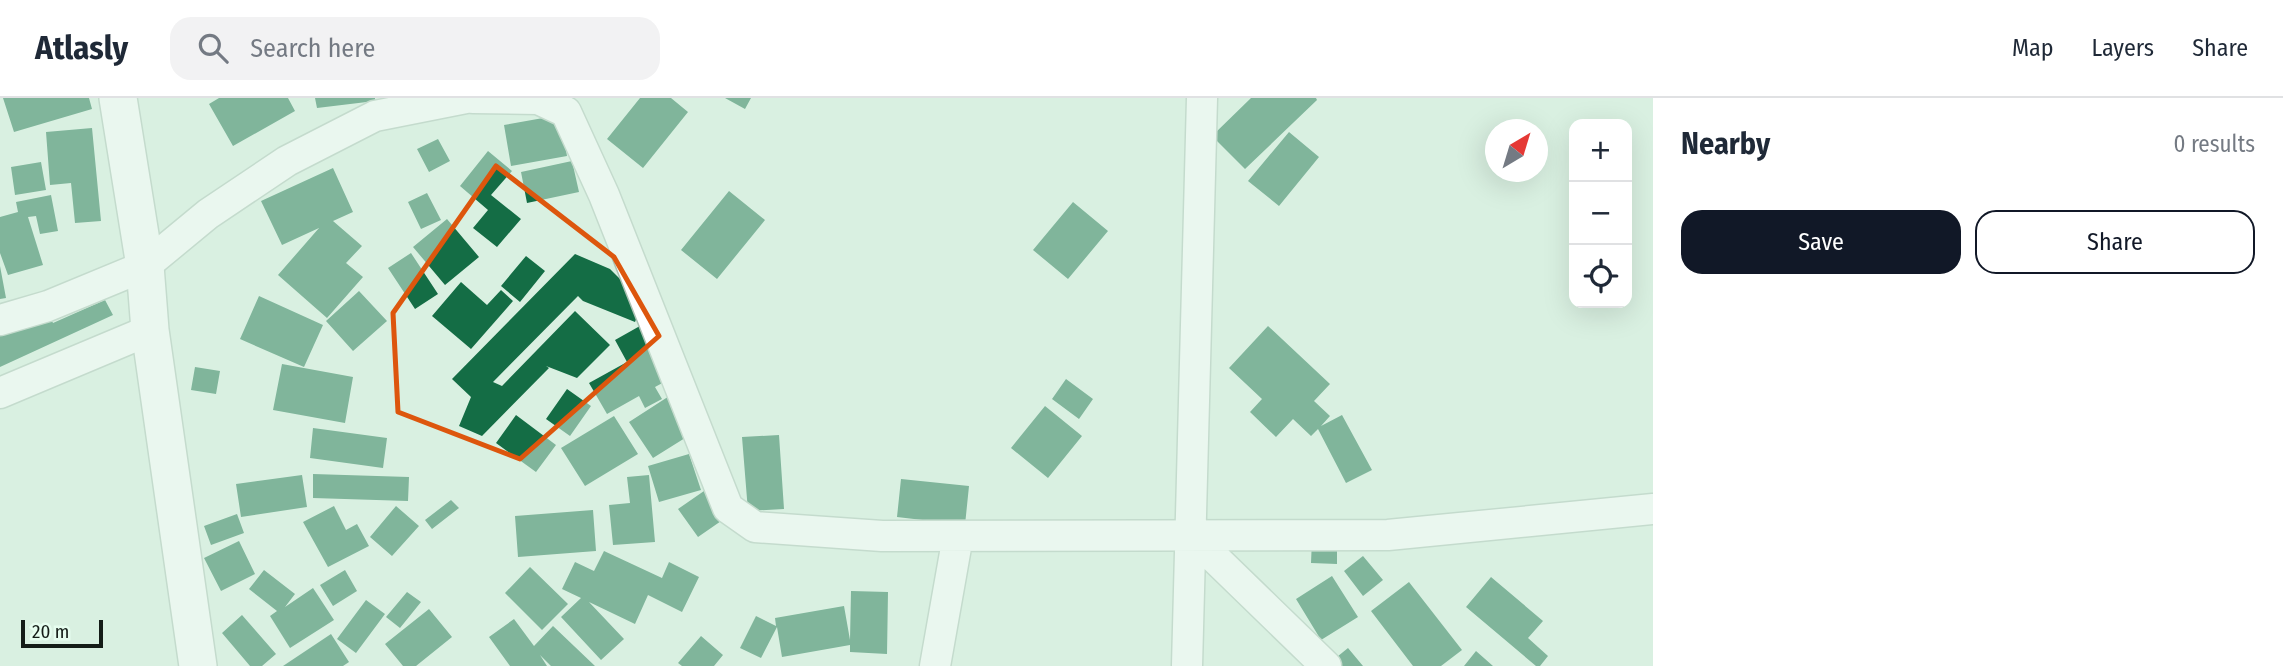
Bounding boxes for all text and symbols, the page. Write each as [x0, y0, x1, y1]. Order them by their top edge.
search box [170, 17, 660, 80]
text: Atlasly [35, 28, 128, 68]
icon: search [194, 29, 232, 67]
text: Search here [250, 33, 375, 64]
text: Map [2012, 34, 2054, 62]
text: Layers [2092, 34, 2154, 62]
text: Share [2192, 34, 2248, 62]
north arrow [1485, 119, 1548, 182]
map controls [1569, 119, 1632, 308]
button: + [1569, 119, 1632, 182]
text: Nearby [1681, 126, 1770, 162]
text: 0 results [2174, 130, 2255, 158]
button: − [1569, 182, 1632, 245]
button: Save [1681, 210, 1961, 274]
button: Share [1975, 210, 2255, 274]
button: locate [1569, 245, 1632, 308]
scale bar [21, 617, 103, 649]
text: 20 m [32, 620, 69, 643]

